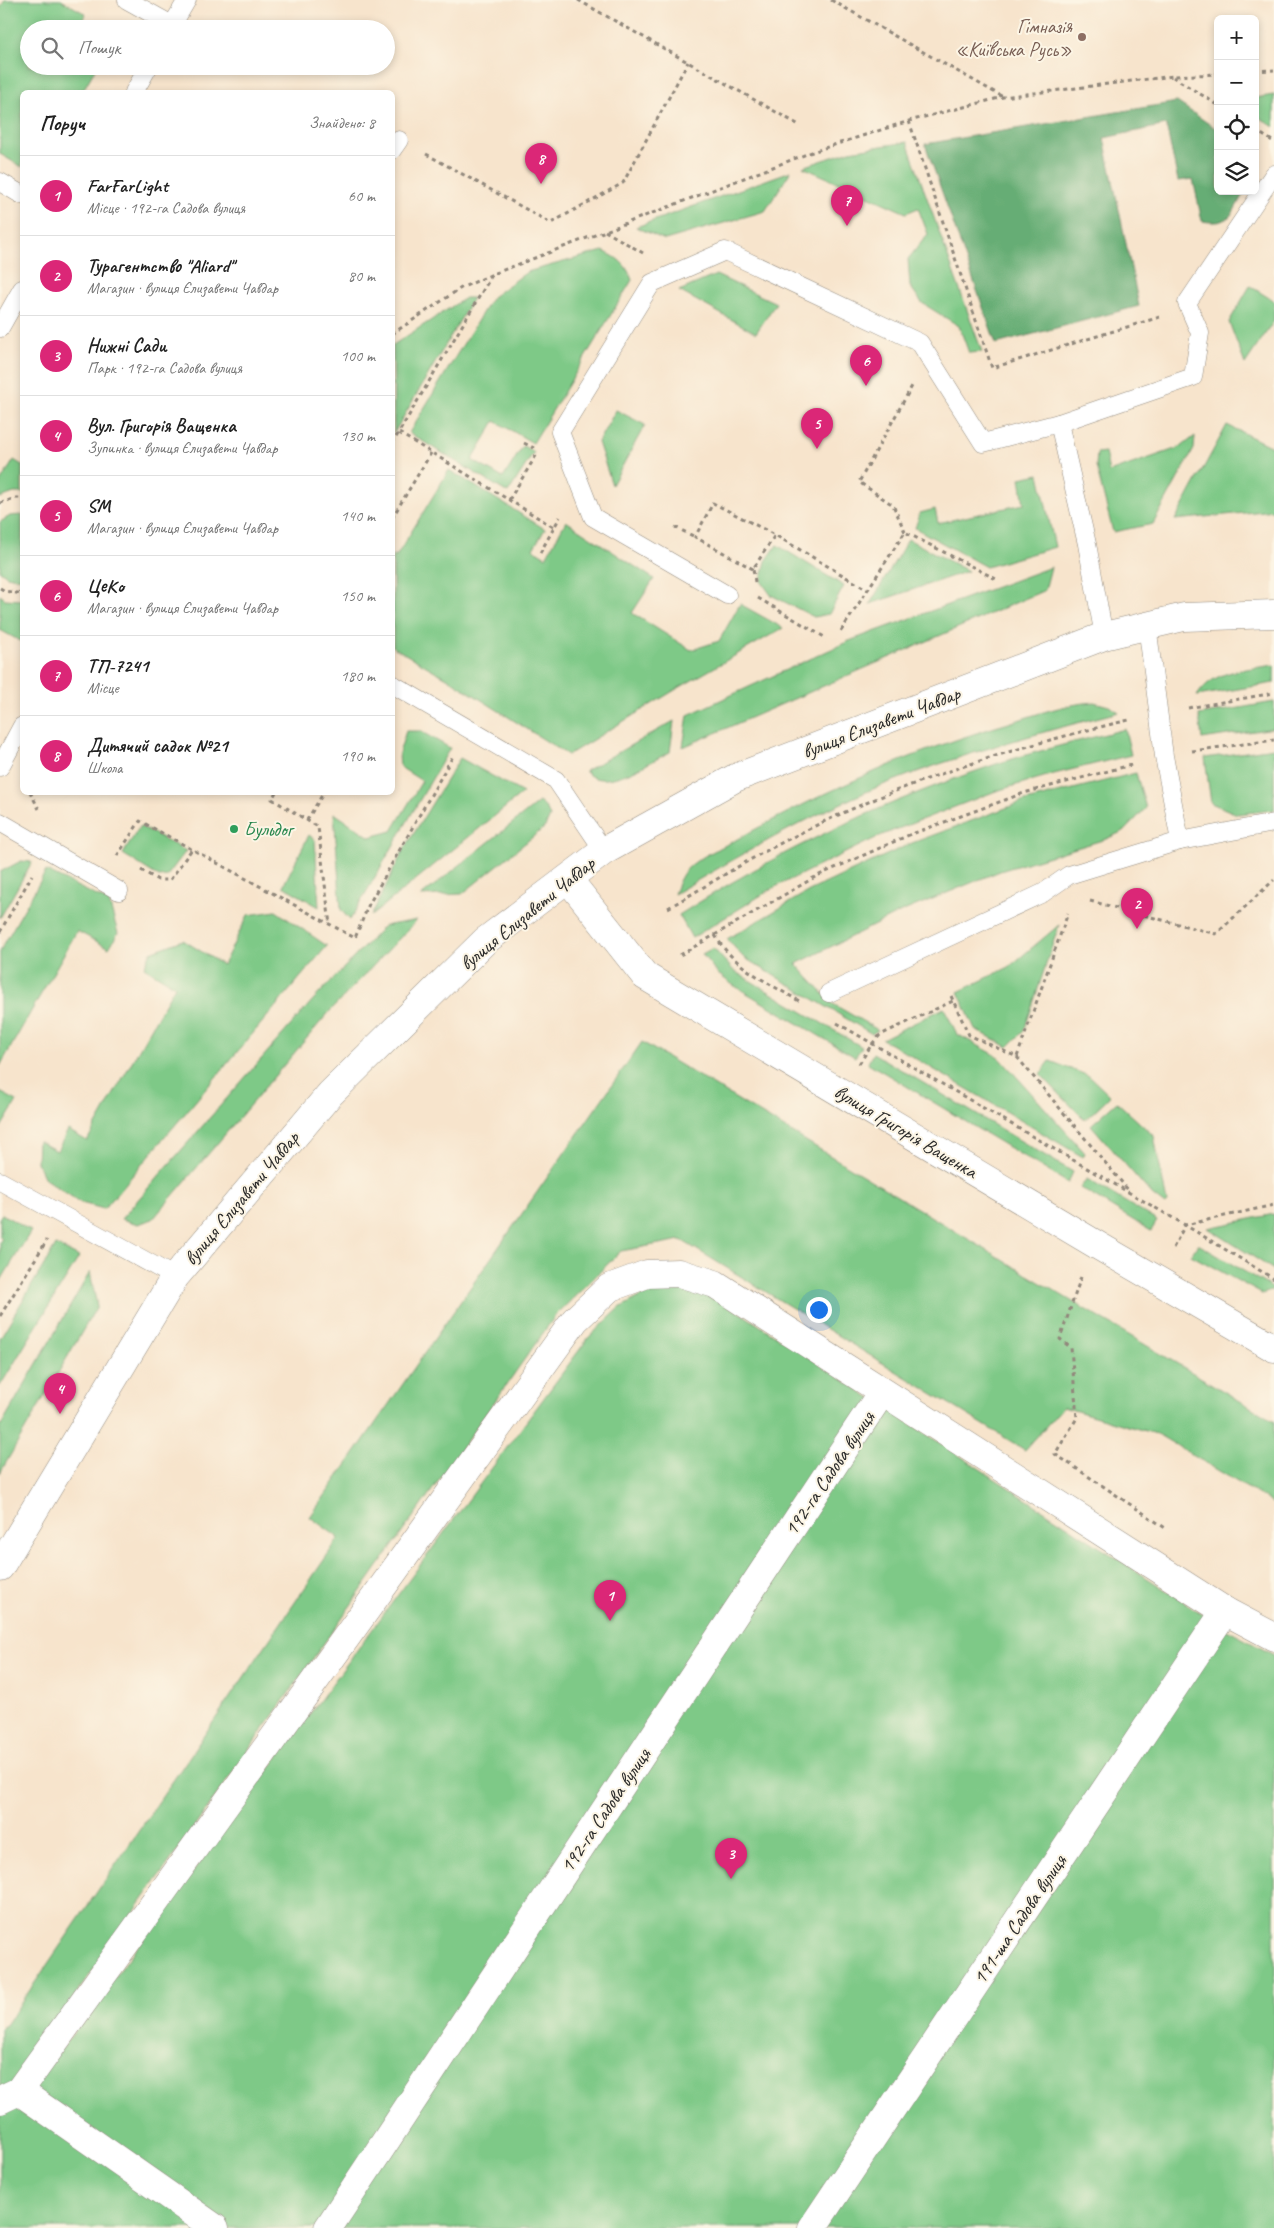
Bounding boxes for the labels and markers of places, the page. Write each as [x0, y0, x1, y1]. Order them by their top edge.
place label: Гімназія «Київська Русь» [955, 14, 1073, 62]
marker: Гімназія «Київська Русь» [1076, 31, 1088, 43]
pin: 8 [525, 143, 557, 184]
pin: 7 [831, 185, 863, 226]
pin: 6 [850, 345, 882, 386]
pin: 5 [801, 408, 833, 449]
place label: Бульдог [244, 817, 295, 842]
marker: Бульдог [228, 823, 240, 835]
pin: 2 [1121, 888, 1153, 929]
pin: 4 [44, 1373, 76, 1414]
pin: 1 [594, 1580, 626, 1621]
pin: 3 [715, 1838, 747, 1879]

